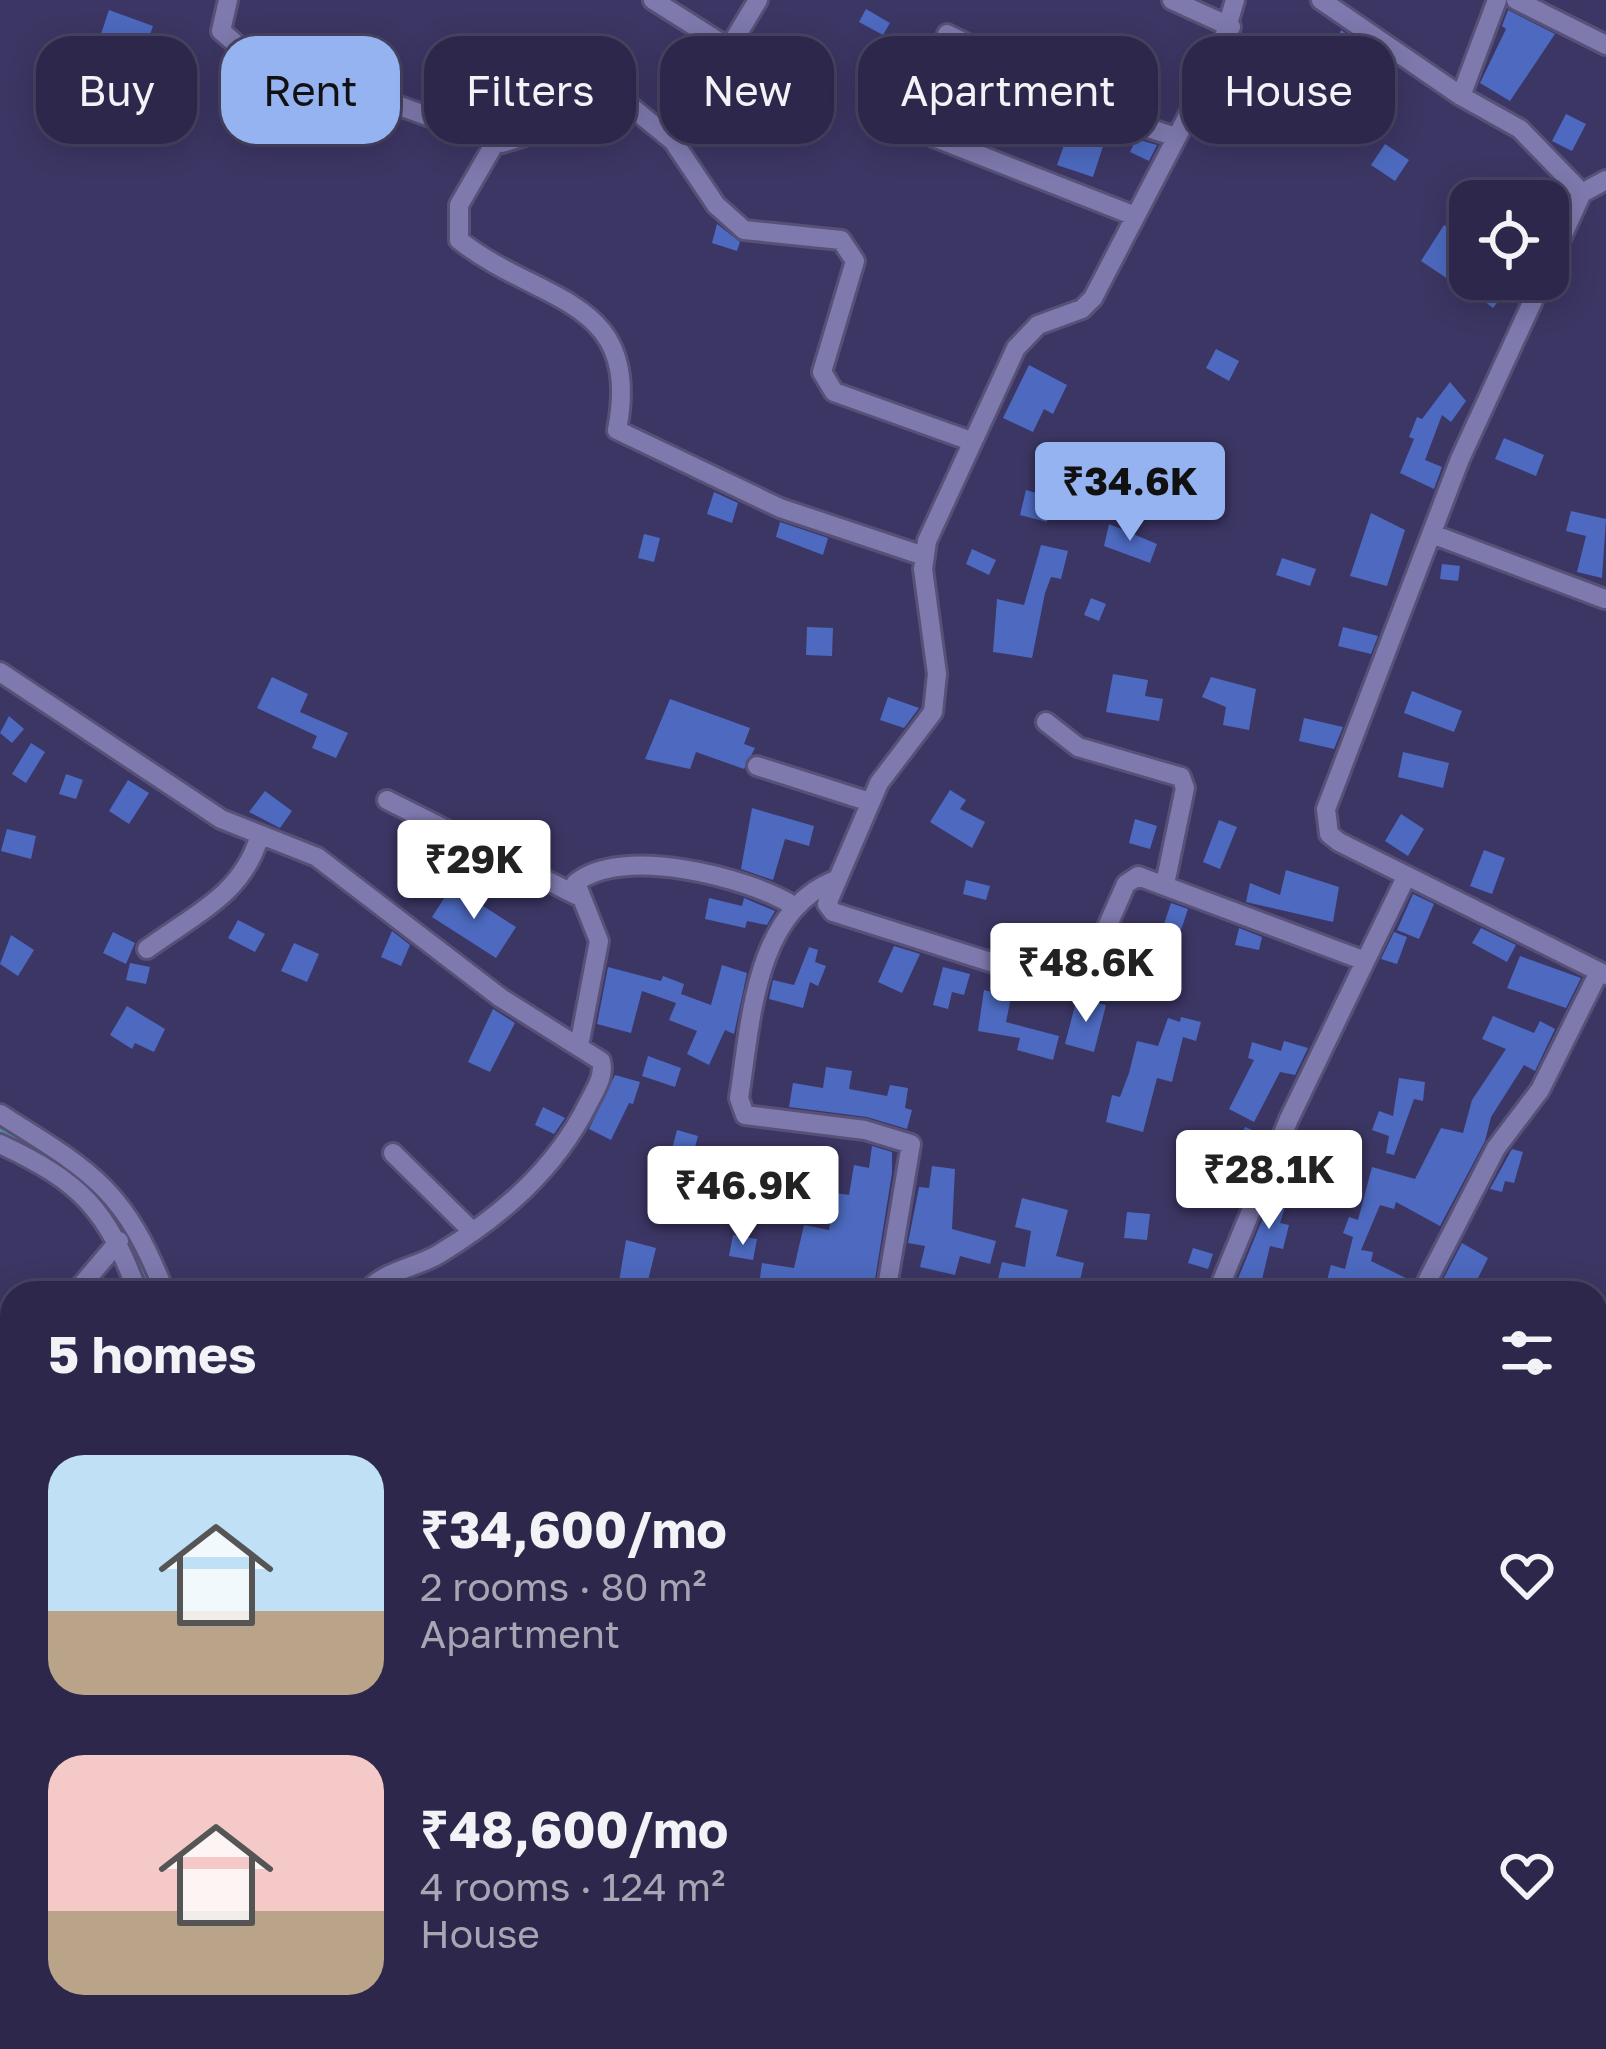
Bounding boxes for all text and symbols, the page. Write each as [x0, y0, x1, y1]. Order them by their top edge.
chip: Buy [36, 36, 197, 144]
chip: Rent [221, 36, 400, 144]
chip: Filters [424, 36, 636, 144]
chip: New [660, 36, 834, 144]
chip: Apartment [858, 36, 1158, 144]
chip: House [1182, 36, 1395, 144]
map controls [1449, 180, 1569, 300]
button: locate [1449, 180, 1569, 300]
pin: ₹34.6K [1032, 442, 1228, 544]
text: ₹34.6K [1062, 457, 1198, 504]
pin: ₹29K [403, 820, 545, 922]
text: ₹29K [424, 835, 524, 882]
pin: ₹48.6K [988, 923, 1184, 1025]
text: ₹48.6K [1017, 938, 1155, 985]
pin: ₹28.1K [1171, 1130, 1367, 1232]
text: ₹28.1K [1203, 1145, 1335, 1192]
pin: ₹46.9K [645, 1146, 841, 1248]
text: ₹46.9K [675, 1161, 811, 1208]
icon: filters [1494, 1320, 1560, 1386]
text: 5 homes [48, 1323, 257, 1384]
text: ₹34,600/mo [420, 1498, 727, 1559]
icon: home [144, 1503, 288, 1647]
icon: heart [1494, 1542, 1560, 1608]
text: 2 rooms · 80 m² [420, 1563, 707, 1610]
text: Apartment [420, 1610, 620, 1657]
text: ₹48,600/mo [420, 1798, 728, 1859]
icon: home [144, 1803, 288, 1947]
icon: heart [1494, 1842, 1560, 1908]
text: 4 rooms · 124 m² [420, 1863, 725, 1910]
text: House [420, 1910, 540, 1957]

